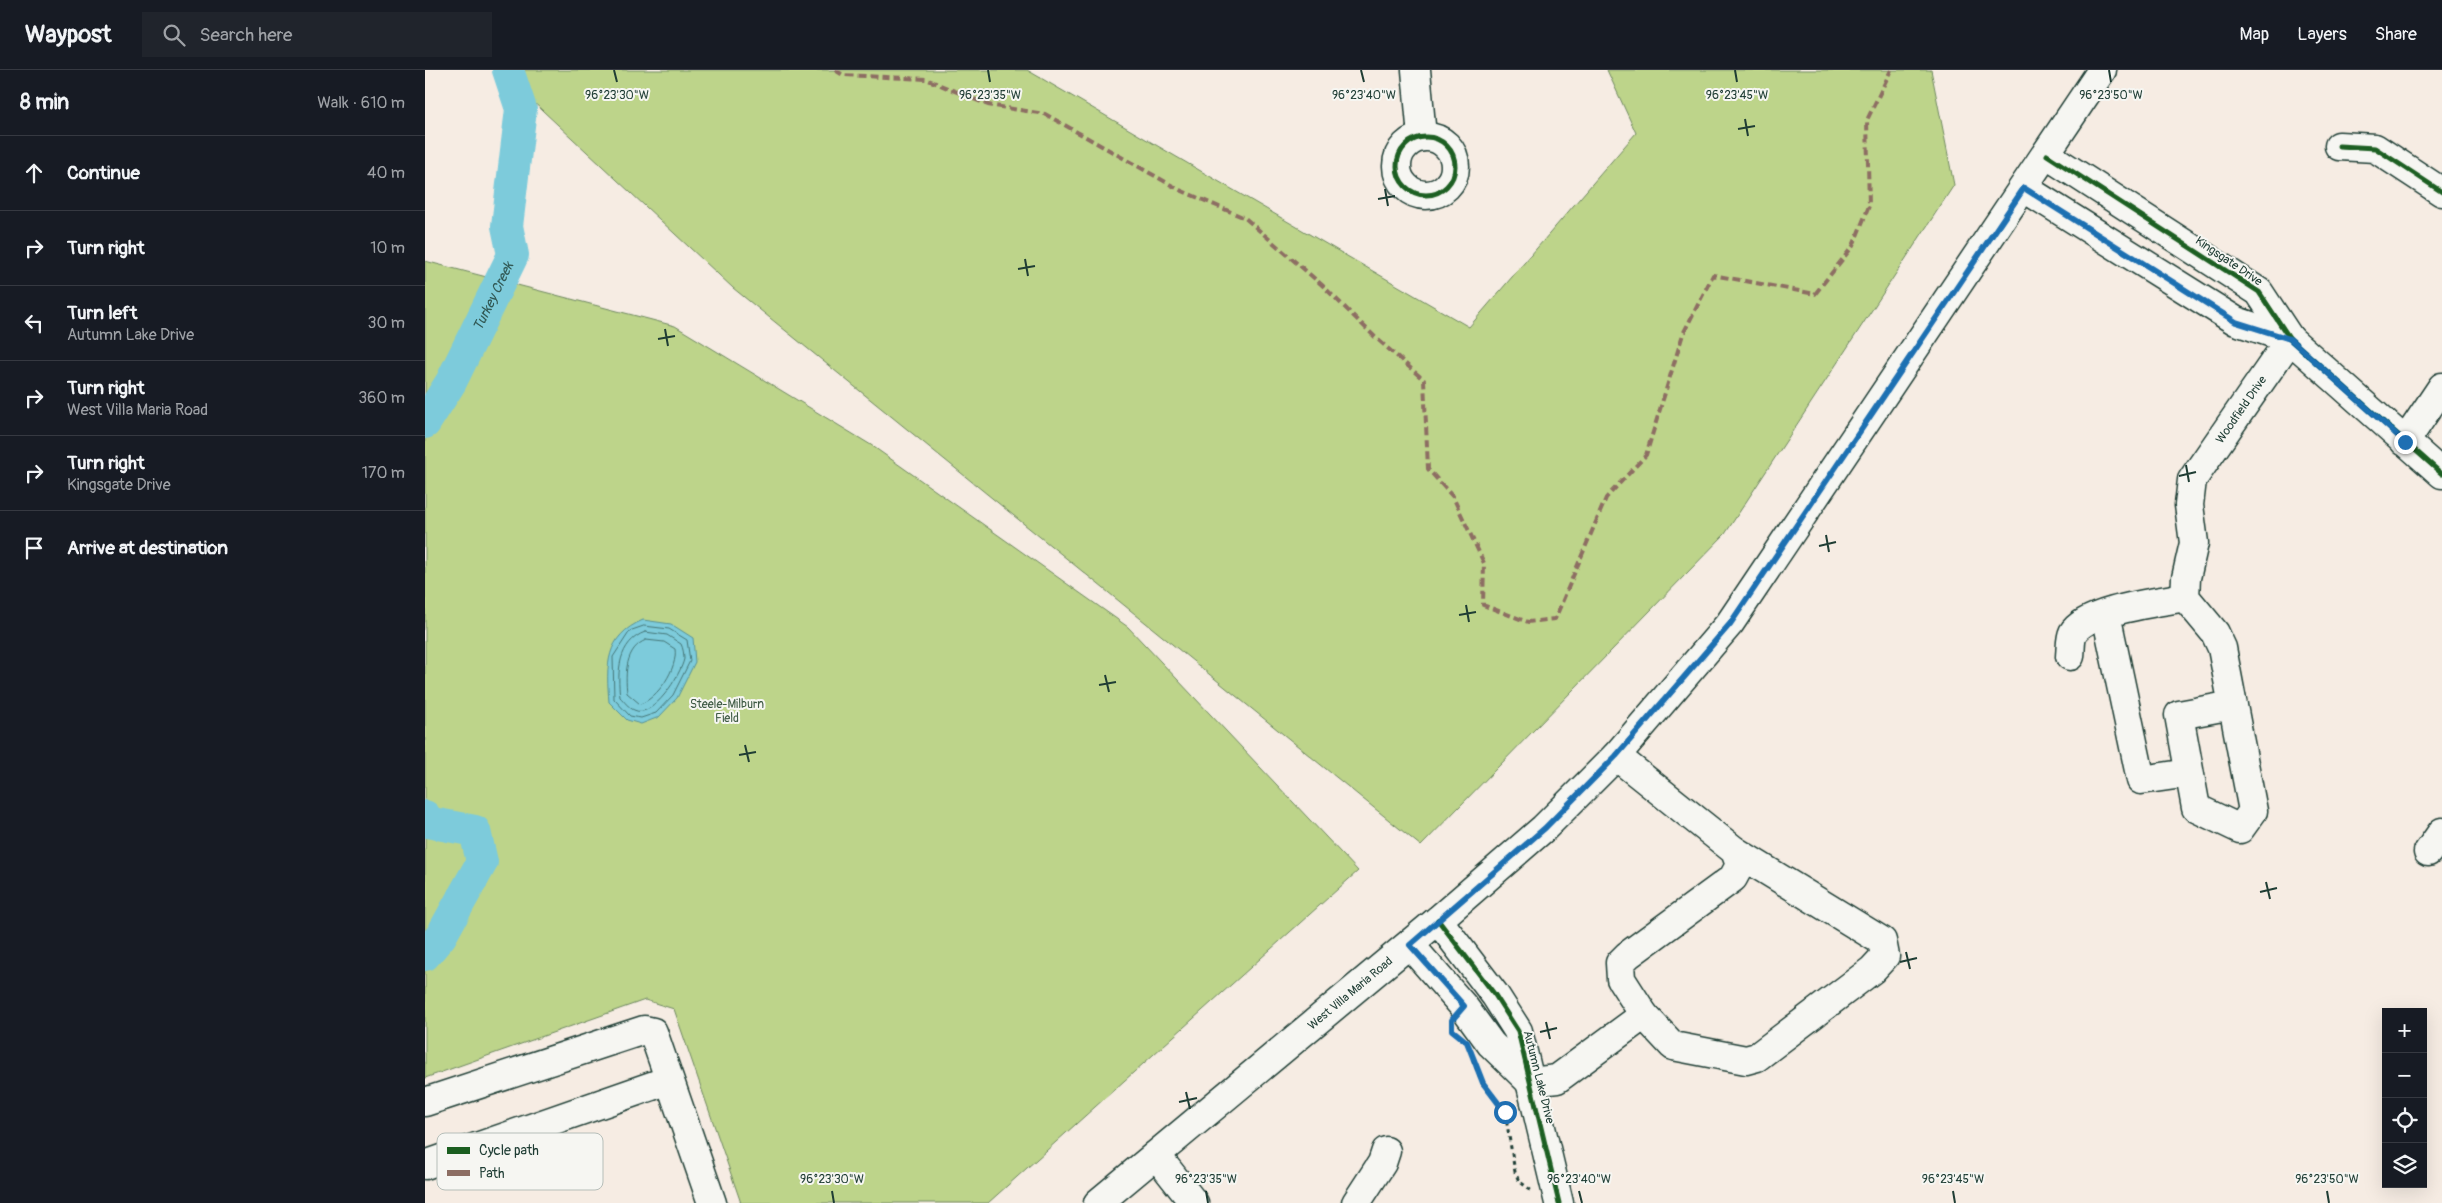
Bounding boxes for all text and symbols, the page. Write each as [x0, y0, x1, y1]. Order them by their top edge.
search box [142, 12, 492, 57]
text: Waypost [25, 20, 112, 49]
icon: search [160, 21, 188, 49]
text: Search here [200, 23, 292, 47]
text: Map [2240, 23, 2269, 46]
text: Layers [2297, 23, 2347, 46]
text: Share [2375, 23, 2417, 46]
text: 96°23'30"W [585, 88, 649, 103]
text: 96°23'35"W [959, 88, 1021, 103]
text: 96°23'40"W [1332, 88, 1396, 103]
text: 96°23'45"W [1706, 88, 1768, 103]
text: 96°23'50"W [2079, 88, 2143, 103]
text: 8 min [20, 89, 69, 116]
text: Walk · 610 m [317, 93, 405, 113]
icon: ahead [20, 159, 48, 187]
text: Continue [67, 161, 140, 185]
text: 40 m [367, 163, 405, 183]
street label: Kingsgate Drive [2192, 233, 2265, 289]
icon: right [20, 234, 48, 262]
text: Turn right [67, 236, 145, 260]
text: 10 m [370, 238, 405, 258]
water label: Turkey Creek [469, 258, 518, 334]
text: Turn left [67, 301, 137, 325]
icon: left [20, 309, 48, 337]
text: 30 m [367, 313, 405, 333]
text: Autumn Lake Drive [67, 325, 194, 345]
street label: Woodfield Drive [2213, 373, 2270, 447]
text: Turn right [67, 376, 145, 400]
icon: right [20, 384, 48, 412]
text: 360 m [358, 388, 405, 408]
text: West Villa Maria Road [67, 400, 208, 420]
route end [2394, 431, 2417, 454]
text: Turn right [67, 451, 145, 475]
icon: right [20, 459, 48, 487]
text: 170 m [362, 463, 405, 483]
text: Kingsgate Drive [67, 475, 171, 495]
icon: arrive [20, 534, 48, 562]
text: Arrive at destination [67, 536, 228, 560]
park label: Steele-Milburn Field [690, 697, 764, 726]
street label: West Villa Maria Road [1305, 954, 1396, 1033]
map controls [2382, 1008, 2427, 1188]
button: + [2382, 1008, 2427, 1053]
street label: Autumn Lake Drive [1520, 1029, 1557, 1125]
button: − [2382, 1053, 2427, 1098]
button: locate [2382, 1098, 2427, 1143]
route start [1494, 1101, 1517, 1124]
legend [437, 1133, 603, 1190]
text: Cycle path [479, 1142, 539, 1159]
button: layers [2382, 1143, 2427, 1188]
text: Path [479, 1165, 504, 1182]
text: 96°23'30"W [800, 1172, 864, 1187]
text: 96°23'35"W [1175, 1172, 1237, 1187]
text: 96°23'40"W [1547, 1172, 1611, 1187]
text: 96°23'45"W [1922, 1172, 1984, 1187]
text: 96°23'50"W [2295, 1172, 2359, 1187]

